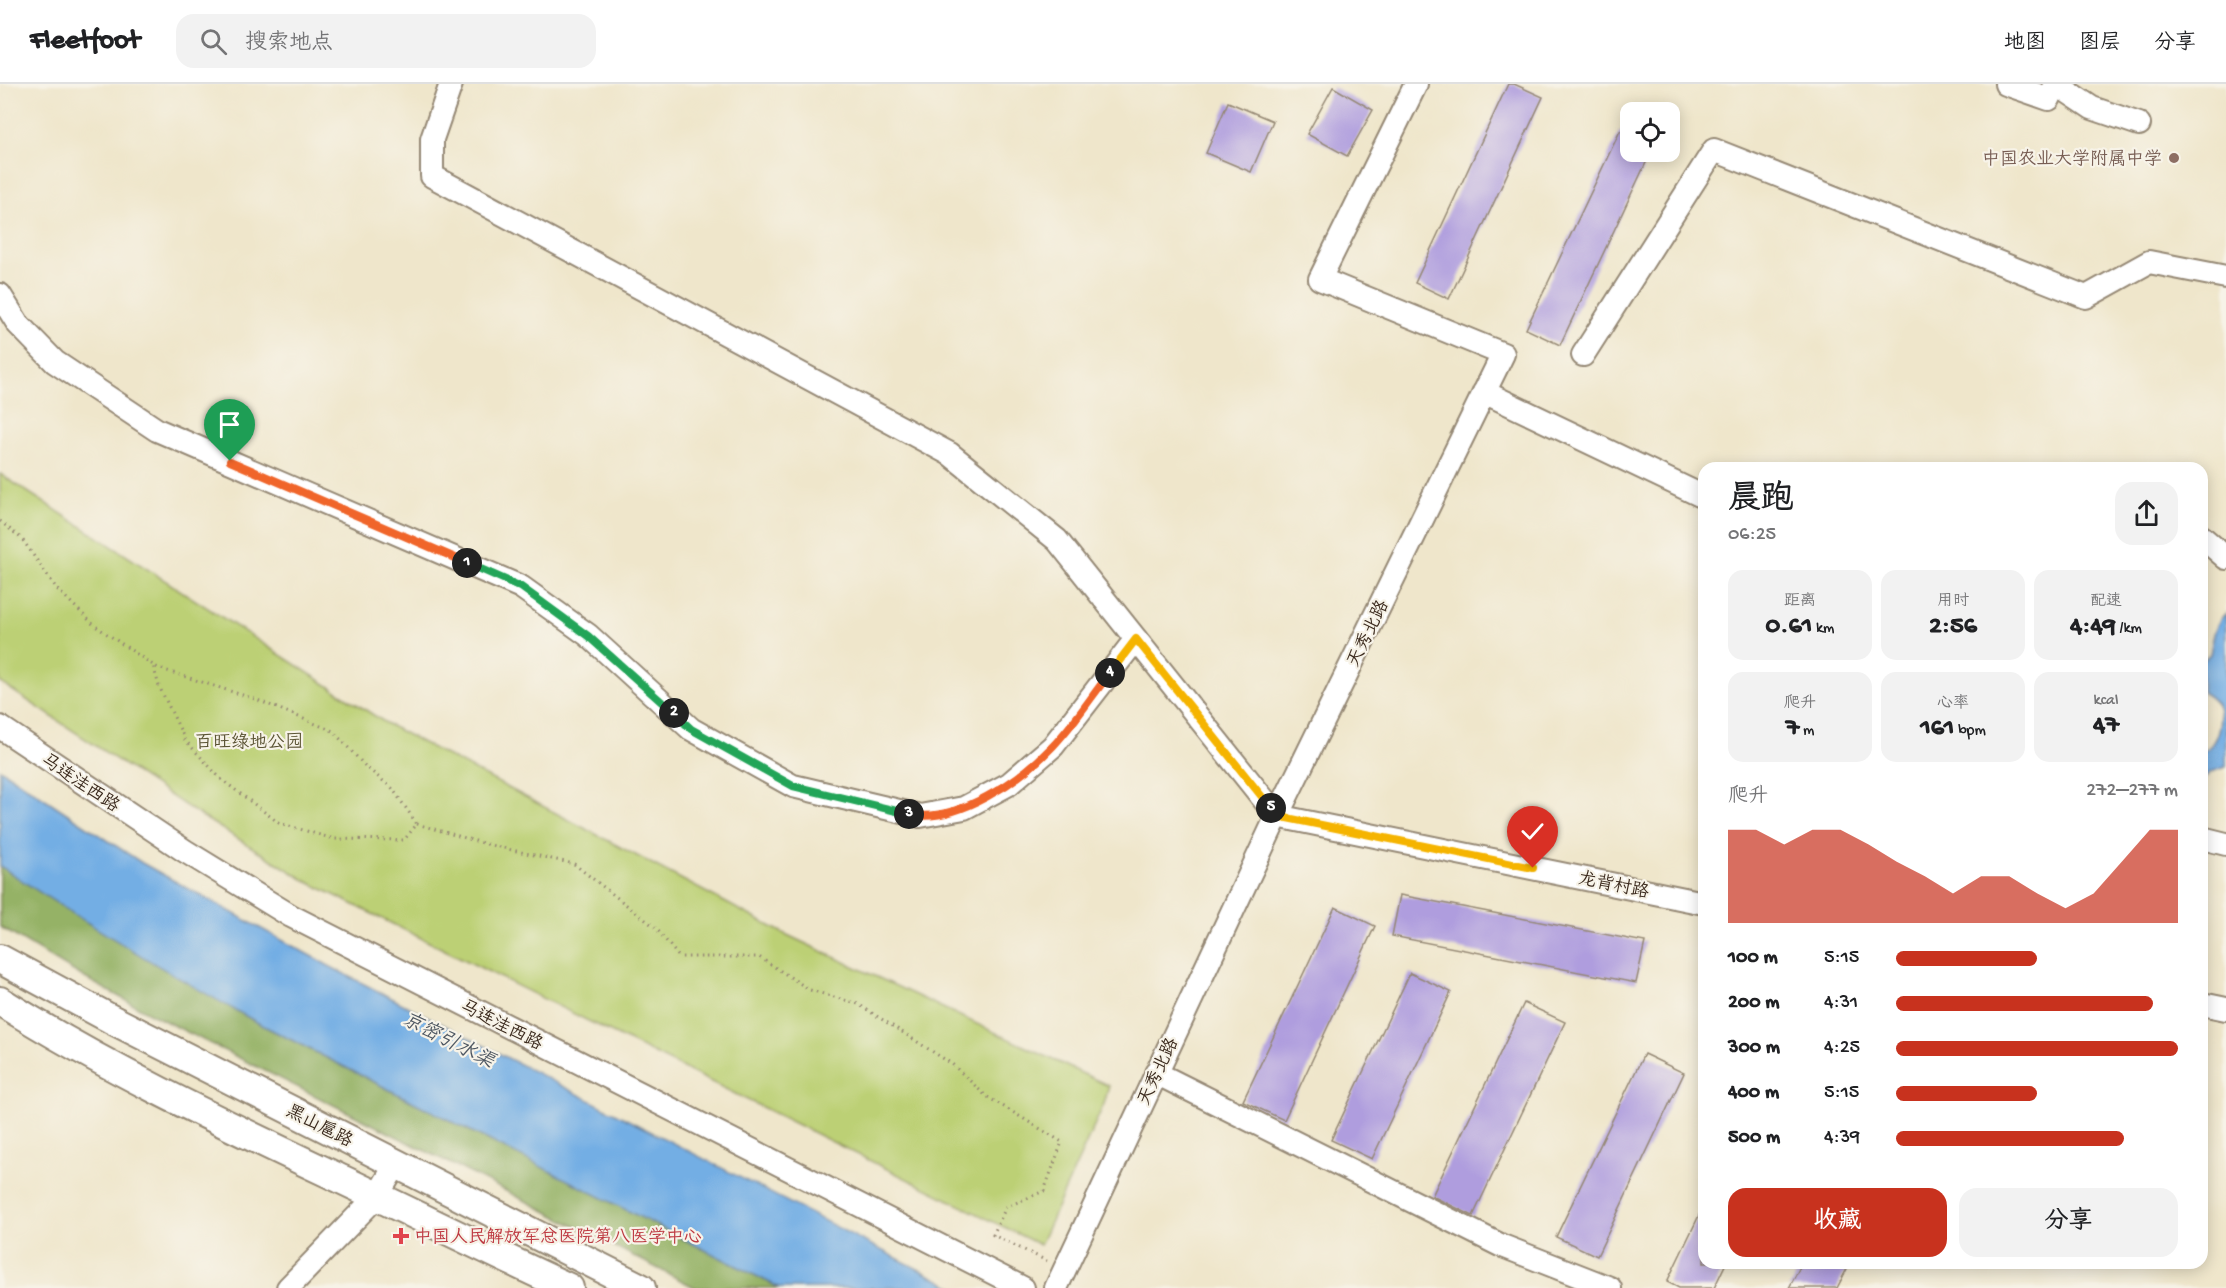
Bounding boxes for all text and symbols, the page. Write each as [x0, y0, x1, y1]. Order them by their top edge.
search box [176, 14, 596, 68]
text: Fleetfoot [30, 25, 140, 58]
icon: search [197, 25, 230, 58]
text: 搜索地点 [245, 31, 333, 57]
text: 地图 [2004, 32, 2046, 57]
text: 图层 [2079, 32, 2121, 57]
text: 分享 [2154, 32, 2196, 57]
map controls [1620, 102, 1680, 162]
button: locate [1620, 102, 1680, 162]
place label: 中国农业大学附属中学 [1982, 148, 2162, 171]
marker: 中国农业大学附属中学 [2167, 151, 2181, 165]
pin [204, 399, 255, 461]
icon: arrive [213, 408, 246, 441]
text: 晨跑 [1728, 482, 1794, 520]
button: share [2115, 482, 2178, 545]
text: 06:25 [1728, 524, 1776, 547]
pin: 1 [452, 548, 482, 578]
text: 1 [464, 553, 470, 572]
text: 距离 [1784, 593, 1816, 612]
text: 用时 [1937, 593, 1969, 612]
text: 配速 [2090, 593, 2122, 612]
street label: 天秀北路 [1343, 597, 1394, 671]
text: 0.61 [1766, 612, 1812, 643]
text: 2:56 [1929, 612, 1977, 643]
text: 4:49 [2070, 612, 2116, 643]
text: km [1812, 620, 1834, 639]
text: /km [2116, 620, 2142, 639]
pin: 4 [1095, 658, 1125, 688]
text: 4 [1106, 663, 1114, 682]
text: kcal [2094, 692, 2118, 711]
text: 爬升 [1784, 695, 1816, 714]
text: 心率 [1937, 695, 1969, 714]
pin: 2 [659, 698, 689, 728]
text: 2 [670, 703, 678, 722]
text: 47 [2093, 711, 2119, 742]
text: 7 [1786, 714, 1799, 745]
text: 161 [1920, 714, 1954, 745]
text: m [1799, 722, 1814, 741]
text: bpm [1954, 722, 1986, 741]
park label: 百旺绿地公园 [195, 732, 303, 754]
street label: 马连洼西路 [36, 749, 123, 818]
text: 272–277 m [2086, 780, 2178, 803]
text: 爬升 [1728, 786, 1768, 809]
pin: 5 [1256, 793, 1286, 823]
text: 5 [1267, 798, 1275, 817]
pin: 3 [894, 799, 924, 829]
text: 3 [905, 804, 913, 823]
pin [1507, 806, 1558, 868]
icon: check [1516, 815, 1549, 848]
street label: 龙背村路 [1576, 868, 1651, 904]
text: 100 m [1728, 947, 1778, 970]
text: 5:15 [1824, 947, 1859, 970]
text: 200 m [1728, 992, 1779, 1015]
text: 4:31 [1824, 992, 1858, 1015]
street label: 马连洼西路 [456, 996, 546, 1056]
water label: 京密引水渠 [398, 1007, 500, 1076]
street label: 天秀北路 [1134, 1035, 1184, 1109]
text: 300 m [1728, 1037, 1780, 1060]
text: 4:25 [1824, 1037, 1860, 1060]
text: 400 m [1728, 1082, 1779, 1105]
text: 5:15 [1824, 1082, 1859, 1105]
street label: 黑山扈路 [282, 1101, 356, 1153]
text: 500 m [1728, 1127, 1780, 1150]
text: 4:39 [1824, 1127, 1860, 1150]
button: 收藏 [1728, 1188, 1947, 1257]
button: 分享 [1959, 1188, 2178, 1257]
marker: 中国人民解放军总医院第八医学中心 [392, 1227, 410, 1245]
place label: 中国人民解放军总医院第八医学中心 [414, 1227, 702, 1249]

